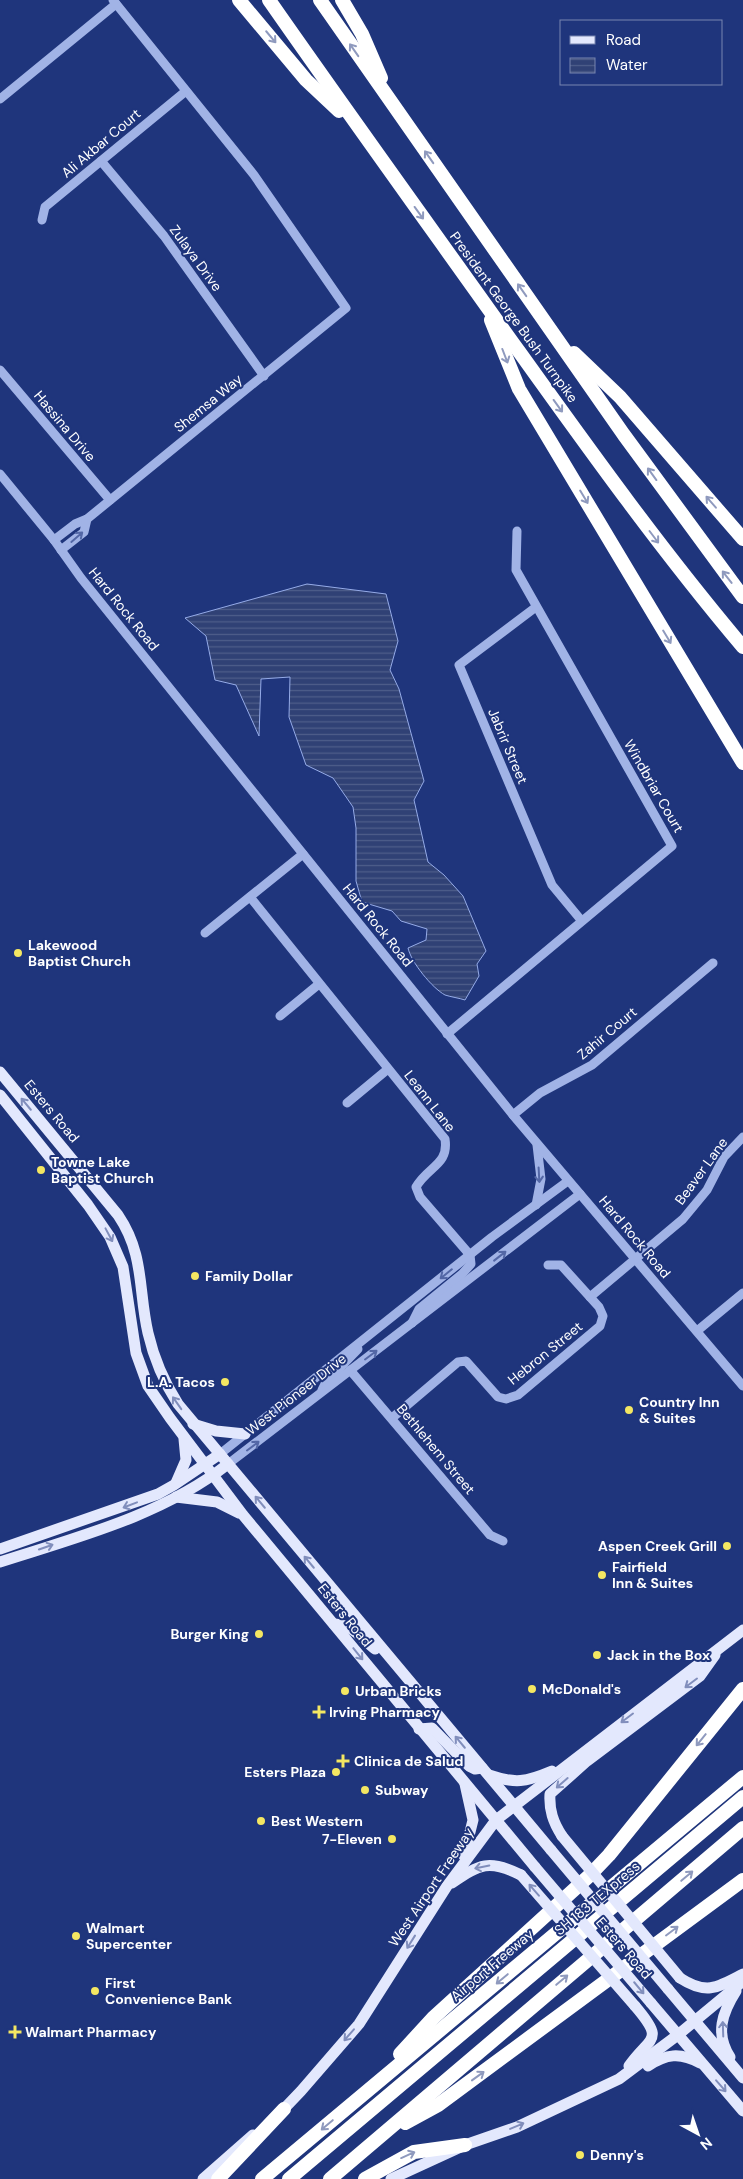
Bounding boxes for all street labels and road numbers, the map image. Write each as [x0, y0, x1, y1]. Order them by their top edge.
street label: Ali Akbar Court [58, 105, 144, 181]
street label: Zulaya Drive [166, 221, 226, 295]
street label: President George Bush Turnpike [446, 228, 582, 406]
street label: Shemsa Way [170, 370, 246, 436]
street label: Hassina Drive [30, 387, 100, 465]
street label: Hard Rock Road [85, 564, 163, 654]
street label: Jabrir Street [484, 705, 532, 787]
street label: Windbriar Court [620, 736, 688, 836]
street label: Hard Rock Road [339, 880, 417, 970]
street label: Zahir Court [573, 1003, 641, 1063]
street label: Leann Lane [400, 1067, 460, 1136]
street label: Esters Road [21, 1076, 83, 1146]
street label: Beaver Lane [671, 1134, 731, 1208]
street label: Hard Rock Road [595, 1192, 675, 1282]
street label: Hebron Street [504, 1317, 586, 1389]
street label: West Pioneer Drive [242, 1349, 350, 1439]
street label: Bethlehem Street [393, 1400, 479, 1498]
street label: Esters Road [314, 1580, 376, 1650]
street label: West Airport Freeway [384, 1824, 478, 1950]
street label: SH 183 TEXpress [551, 1857, 643, 1939]
street label: Esters Road [592, 1913, 656, 1983]
street label: Airport Freeway [447, 1925, 537, 2005]

